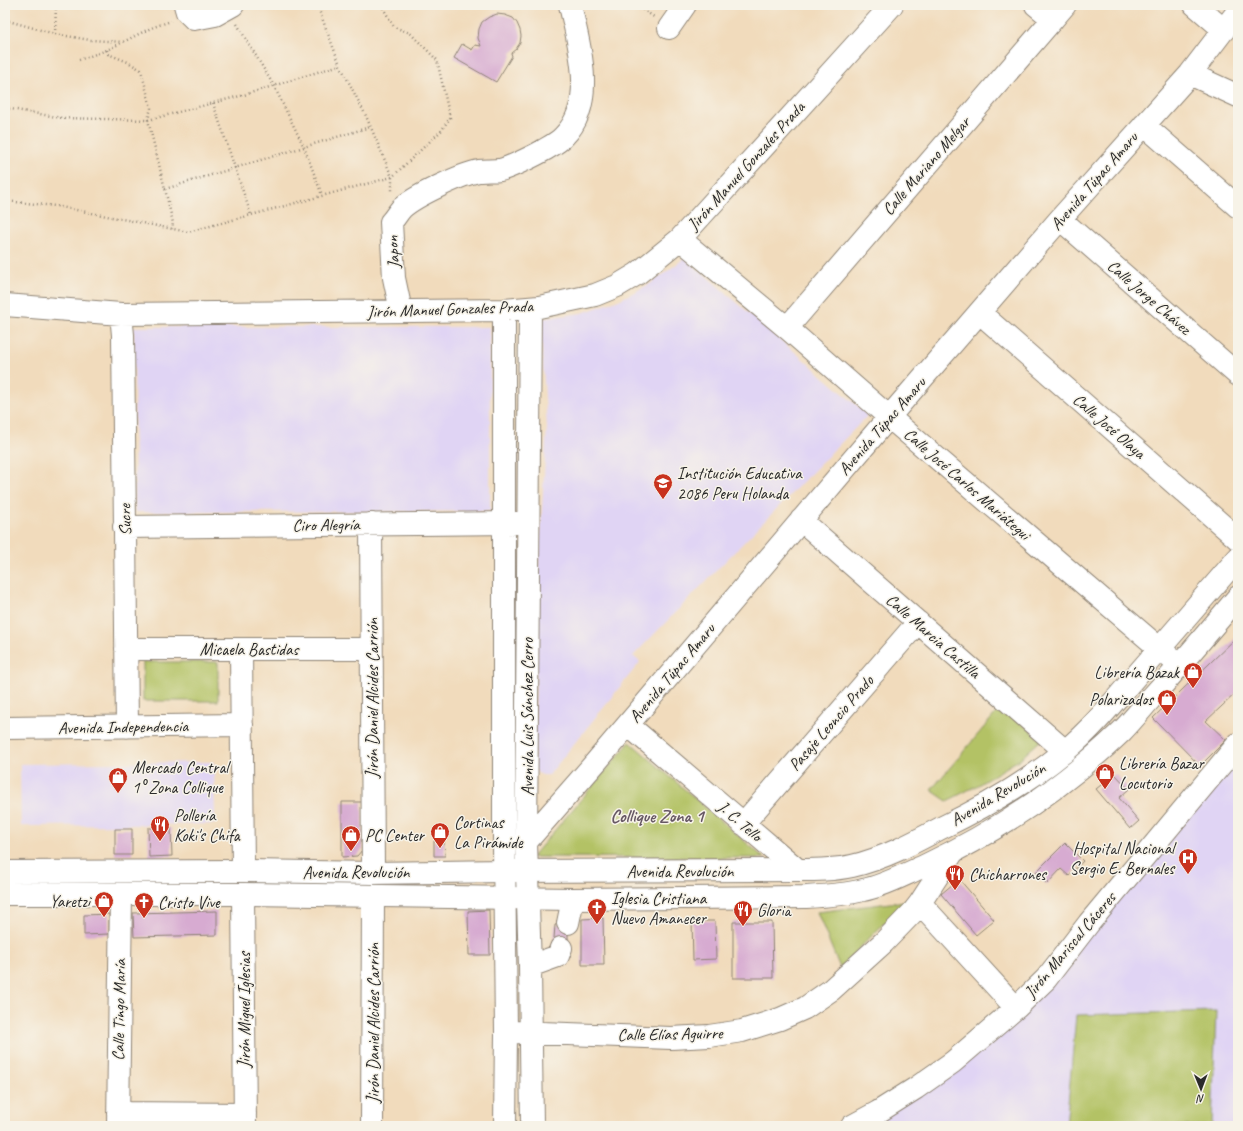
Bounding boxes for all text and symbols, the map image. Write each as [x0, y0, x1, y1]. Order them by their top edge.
street label: Jirón Manuel Gonzales Prada [682, 96, 810, 235]
street label: Calle Mariano Melgar [878, 111, 976, 220]
street label: Avenida Túpac Amaru [1046, 126, 1144, 234]
street label: Japon [382, 235, 404, 270]
street label: Calle Jorge Chávez [1103, 255, 1196, 340]
street label: Jirón Manuel Gonzales Prada [366, 296, 534, 322]
street label: Avenida Túpac Amaru [834, 371, 932, 479]
street label: Calle José Olaya [1068, 389, 1150, 464]
street label: Calle José Carlos Mariátegui [900, 423, 1037, 546]
place label: Institución Educativa 2086 Peru Holanda [677, 463, 803, 504]
school or university icon: Institución Educativa 2086 Peru Holanda [652, 472, 674, 500]
street label: Sucre [114, 502, 136, 536]
street label: Ciro Alegría [292, 514, 361, 536]
street label: Calle Marcia Castilla [881, 589, 985, 684]
street label: Jirón Daniel Alcides Carrión [362, 617, 383, 779]
street label: Avenida Túpac Amaru [624, 618, 721, 727]
street label: Avenida Luis Sánchez Cerro [517, 637, 538, 796]
street label: Micaela Bastidas [200, 639, 300, 660]
shop icon: Librería Bazak [1182, 661, 1204, 689]
place label: Librería Bazak [1094, 662, 1181, 683]
street label: Pasaje Leoncio Prado [784, 670, 879, 775]
shop icon: Polarizados [1156, 688, 1178, 716]
place label: Polarizados [1089, 689, 1154, 710]
street label: Avenida Independencia [58, 715, 189, 739]
place label: Librería Bazar Locutorio [1119, 753, 1205, 794]
place label: Mercado Central 1° Zona Collique [132, 757, 231, 798]
street label: Avenida Revolución [947, 757, 1050, 830]
shop icon: Librería Bazar Locutorio [1094, 762, 1116, 790]
shop icon: Mercado Central 1° Zona Collique [107, 766, 129, 794]
street label: J. C. Tello [713, 795, 768, 847]
place label: Pollería Koki's Chifa [174, 805, 241, 846]
district label: Collique Zona 1 [610, 805, 705, 827]
place label: Cortinas La Pirámide [454, 812, 524, 853]
restaurant icon: Pollería Koki's Chifa [149, 814, 171, 842]
shop icon: Cortinas La Pirámide [429, 821, 451, 849]
shop icon: PC Center [340, 824, 362, 852]
place label: PC Center [365, 825, 426, 846]
place label: Hospital Nacional Sergio E. Bernales [1069, 838, 1177, 879]
hospital icon: Hospital Nacional Sergio E. Bernales [1177, 847, 1199, 875]
street label: Avenida Revolución [627, 861, 735, 882]
street label: Avenida Revolución [303, 862, 411, 883]
restaurant icon: Chicharrones [944, 863, 966, 891]
place label: Chicharrones [969, 864, 1048, 885]
street label: Jirón Mariscal Cáceres [1019, 886, 1122, 1003]
place label: Iglesia Cristiana Nuevo Amanecer [611, 888, 708, 929]
shop icon: Yaretzi [93, 890, 115, 918]
place label: Yaretzi [49, 891, 93, 912]
church icon: Cristo Vive [133, 891, 155, 919]
place label: Cristo Vive [158, 892, 221, 913]
church icon: Iglesia Cristiana Nuevo Amanecer [586, 897, 608, 925]
restaurant icon: Gloria [732, 899, 754, 927]
place label: Gloria [757, 900, 793, 921]
street label: Jirón Daniel Alcides Carrión [363, 942, 384, 1104]
street label: Jirón Miguel Iglesias [234, 950, 255, 1069]
street label: Calle Tingo María [108, 958, 130, 1061]
street label: Calle Elías Aguirre [617, 1023, 724, 1045]
north arrow [1181, 1069, 1221, 1109]
text: N [1195, 1092, 1205, 1106]

